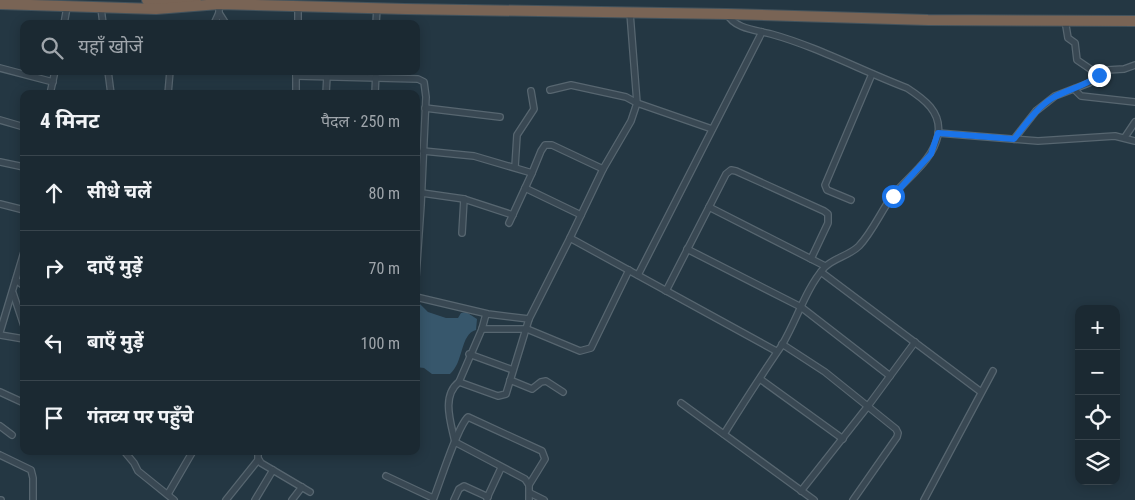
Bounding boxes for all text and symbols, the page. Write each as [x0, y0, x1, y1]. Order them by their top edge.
search box [20, 20, 420, 75]
icon: search [38, 34, 66, 62]
text: यहाँ खोजें [78, 35, 143, 58]
route end [1088, 64, 1111, 87]
text: 4 मिनट [40, 109, 100, 133]
text: पैदल · 250 m [321, 112, 400, 131]
icon: ahead [40, 179, 68, 207]
text: सीधे चलें [87, 180, 151, 203]
text: 80 m [368, 184, 400, 203]
route start [882, 185, 905, 208]
icon: right [40, 254, 68, 282]
text: दाएँ मुड़ें [87, 255, 142, 278]
text: 70 m [368, 259, 400, 278]
map controls [1075, 305, 1120, 485]
button: + [1075, 305, 1120, 350]
icon: left [40, 329, 68, 357]
text: बाएँ मुड़ें [87, 330, 143, 353]
text: 100 m [361, 334, 400, 353]
button: − [1075, 350, 1120, 395]
button: locate [1075, 395, 1120, 440]
icon: arrive [40, 404, 68, 432]
text: गंतव्य पर पहुँचे [87, 405, 193, 428]
button: layers [1075, 440, 1120, 485]

